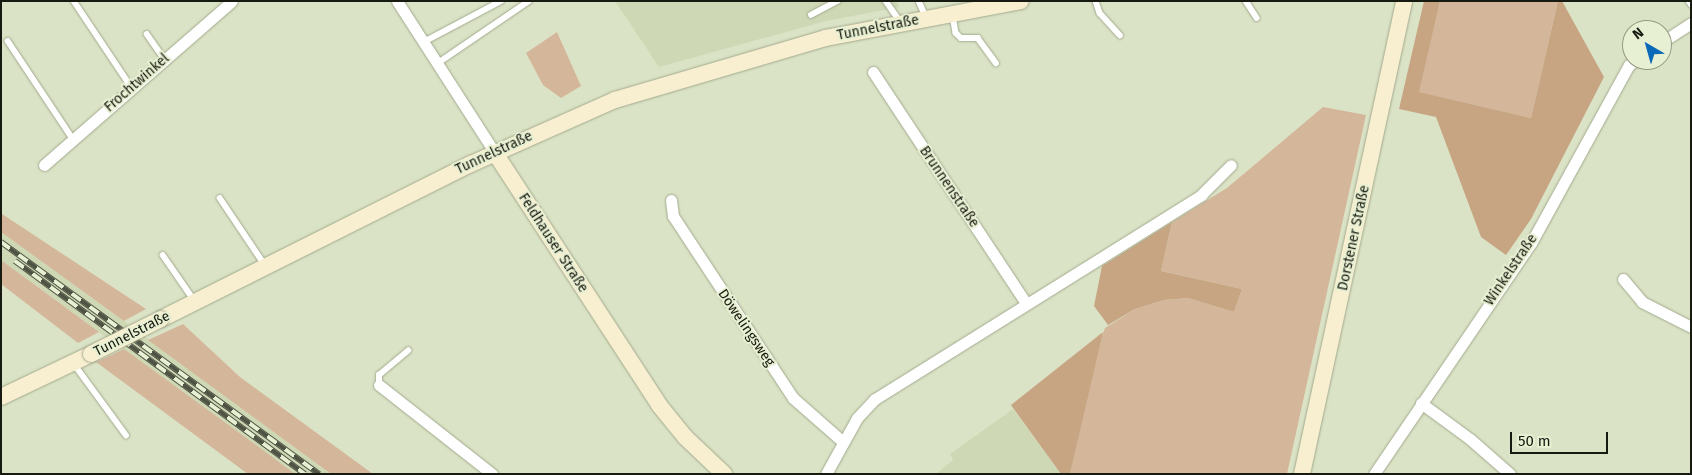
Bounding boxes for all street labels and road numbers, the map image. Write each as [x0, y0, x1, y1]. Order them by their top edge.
street label: Tunnelstraße [836, 12, 920, 44]
street label: Frochtwinkel [101, 50, 173, 116]
street label: Tunnelstraße [453, 128, 535, 178]
street label: Brunnenstraße [916, 143, 982, 231]
street label: Dorstener Straße [1335, 184, 1373, 292]
street label: Feldhauser Straße [515, 190, 591, 296]
street label: Winkelstraße [1481, 231, 1541, 309]
street label: Döwelingsweg [714, 286, 778, 370]
street label: Tunnelstraße [91, 308, 173, 360]

